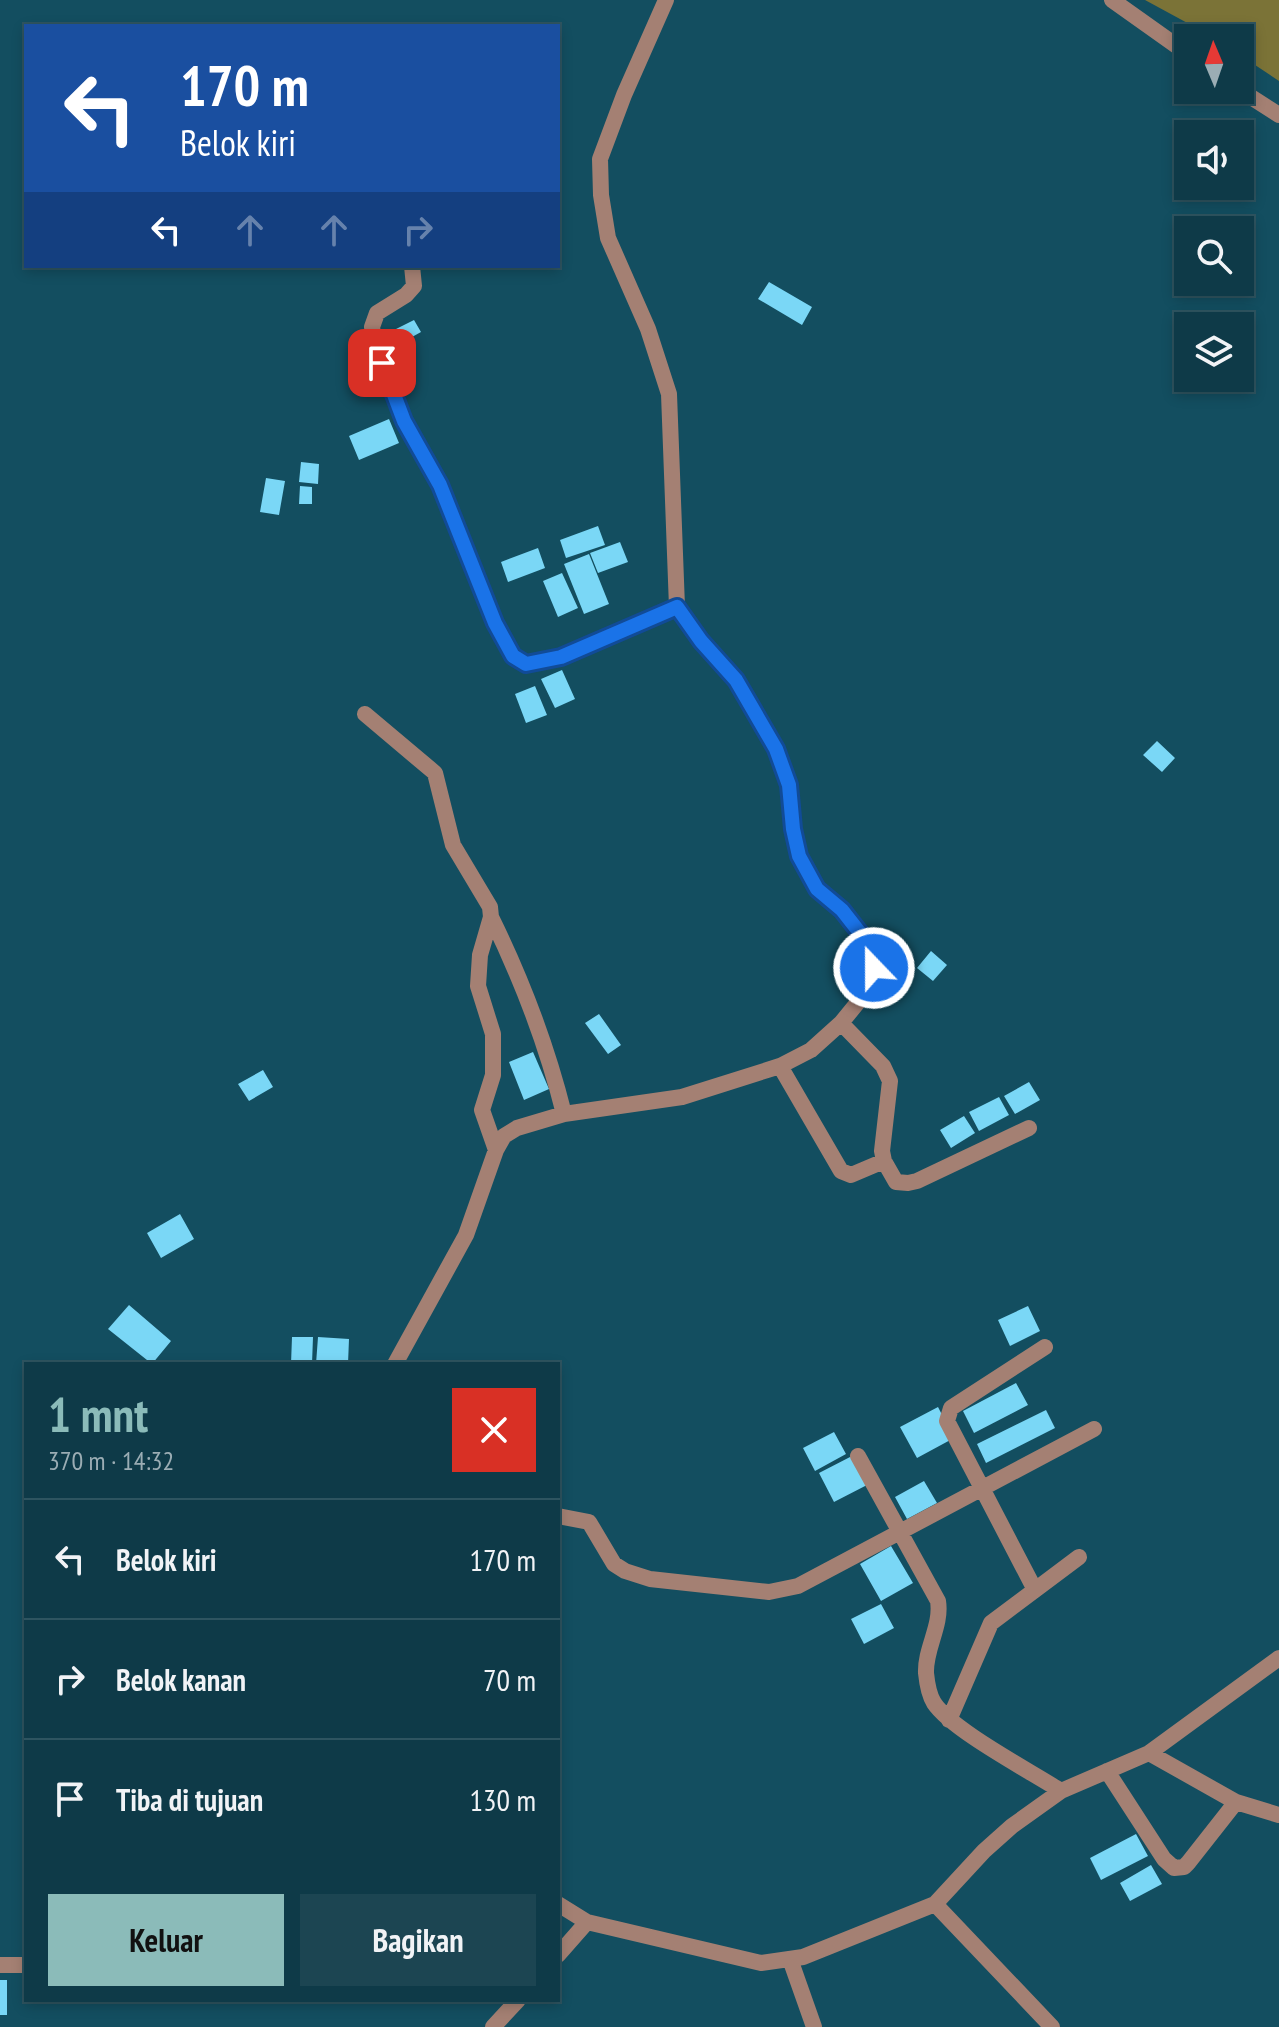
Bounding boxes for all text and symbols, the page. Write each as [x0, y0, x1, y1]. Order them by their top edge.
north arrow [1174, 24, 1254, 104]
map controls [1174, 24, 1254, 392]
text: 170 m [180, 49, 309, 121]
icon: left [48, 56, 152, 160]
text: Belok kiri [180, 119, 296, 166]
button: sound [1174, 120, 1254, 200]
icon: left [144, 208, 188, 252]
icon: ahead [228, 208, 272, 252]
icon: ahead [312, 208, 356, 252]
icon: right [396, 208, 440, 252]
button: search [1174, 216, 1254, 296]
button: layers [1174, 312, 1254, 392]
pin [348, 329, 416, 397]
icon: arrive [360, 341, 404, 385]
position arrow [832, 926, 916, 1010]
text: 1 mnt [48, 1383, 148, 1445]
button: close [452, 1388, 536, 1472]
text: 370 m · 14:32 [48, 1444, 174, 1477]
icon: left [48, 1537, 92, 1581]
text: Belok kiri [116, 1540, 217, 1579]
text: 170 m [470, 1540, 536, 1579]
icon: right [48, 1657, 92, 1701]
text: Belok kanan [116, 1660, 246, 1699]
text: 70 m [483, 1660, 536, 1699]
icon: arrive [48, 1777, 92, 1821]
text: Tiba di tujuan [116, 1780, 263, 1819]
text: 130 m [470, 1780, 536, 1819]
button: Keluar [48, 1894, 284, 1986]
button: Bagikan [300, 1894, 536, 1986]

